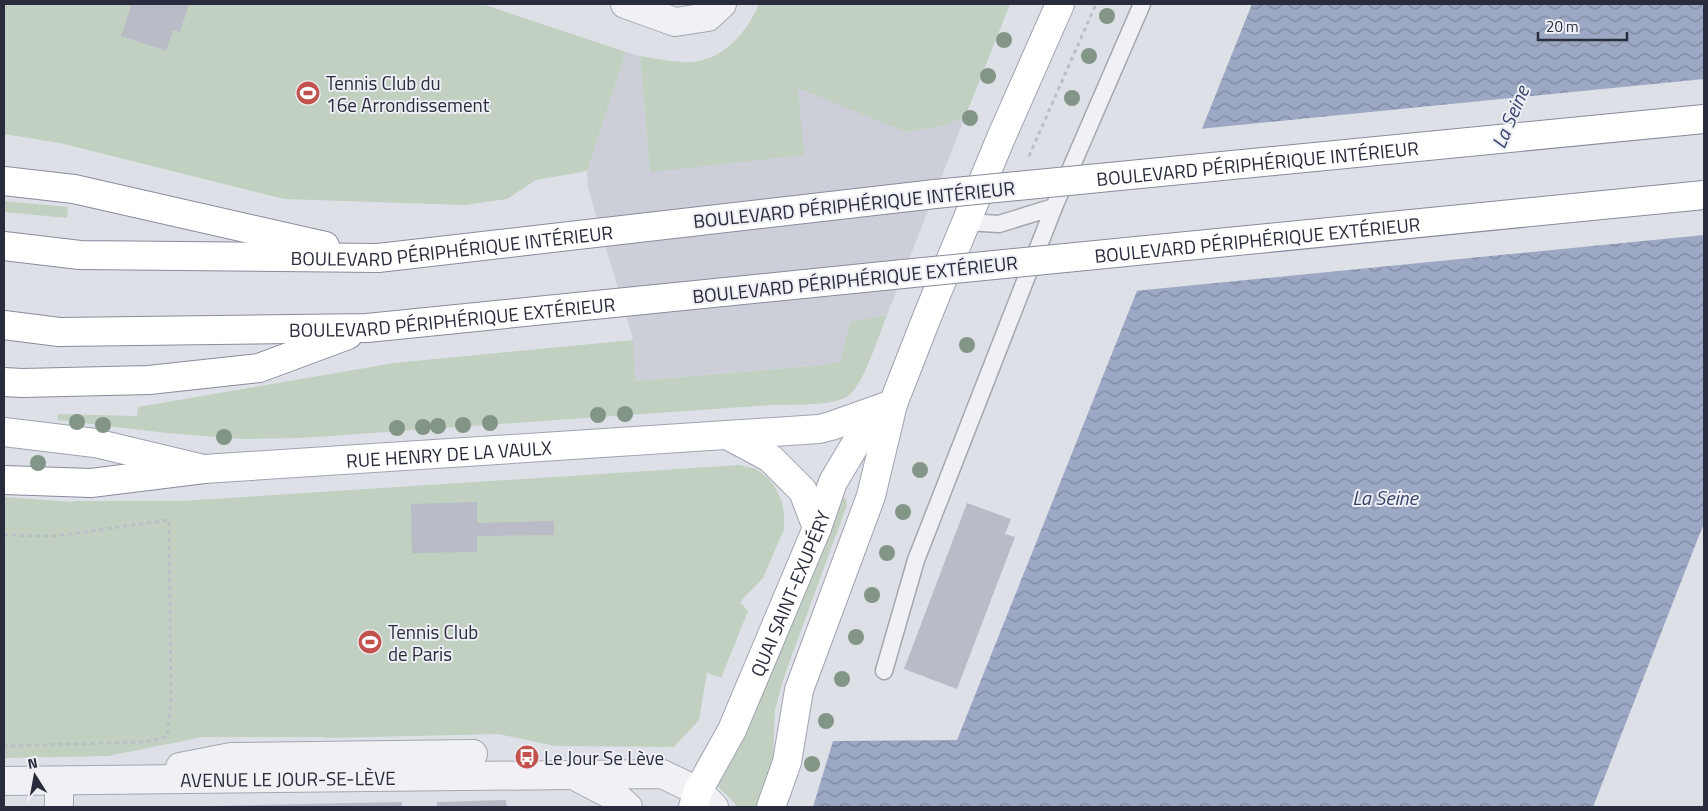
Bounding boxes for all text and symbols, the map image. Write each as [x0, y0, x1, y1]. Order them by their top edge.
scale bar [1538, 10, 1627, 42]
text: 20 m [1546, 15, 1579, 38]
place label: Tennis Club du 16e Arrondissement [326, 68, 490, 119]
water label: La Seine [1483, 79, 1538, 153]
sports icon: Tennis Club du 16e Arrondissement [295, 80, 321, 106]
street label: BOULEVARD PÉRIPHÉRIQUE INTÉRIEUR [1095, 132, 1420, 193]
street label: BOULEVARD PÉRIPHÉRIQUE INTÉRIEUR [692, 173, 1016, 235]
street label: BOULEVARD PÉRIPHÉRIQUE EXTÉRIEUR [1093, 209, 1422, 270]
street label: BOULEVARD PÉRIPHÉRIQUE INTÉRIEUR [290, 217, 614, 273]
street label: BOULEVARD PÉRIPHÉRIQUE EXTÉRIEUR [691, 247, 1019, 311]
street label: BOULEVARD PÉRIPHÉRIQUE EXTÉRIEUR [289, 289, 616, 344]
street label: RUE HENRY DE LA VAULX [345, 432, 553, 474]
water label: La Seine [1352, 482, 1419, 513]
street label: QUAI SAINT-EXUPÉRY [742, 505, 837, 681]
place label: Tennis Club de Paris [388, 617, 478, 668]
sports icon: Tennis Club de Paris [357, 629, 383, 655]
place label: Le Jour Se Lève [544, 743, 664, 772]
bus stop icon: Le Jour Se Lève [514, 744, 540, 770]
north arrow [10, 751, 60, 801]
text: N [26, 752, 39, 774]
street label: AVENUE LE JOUR-SE-LÈVE [180, 762, 396, 794]

